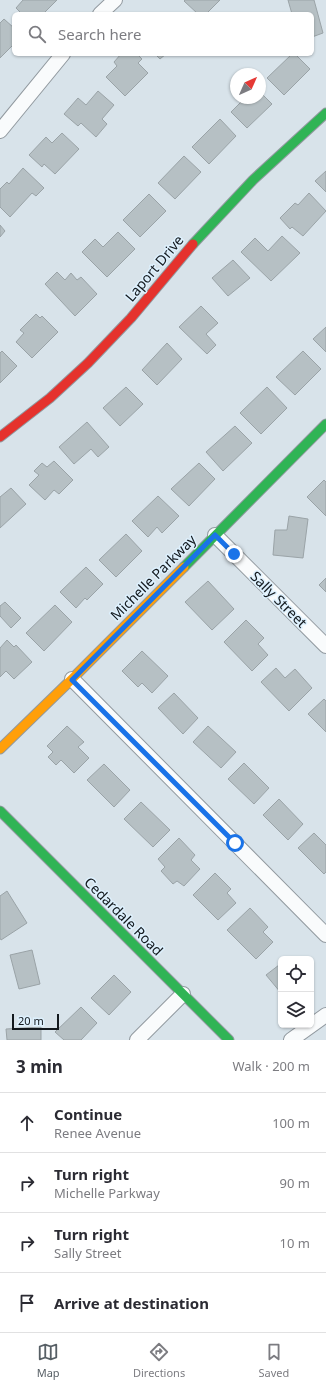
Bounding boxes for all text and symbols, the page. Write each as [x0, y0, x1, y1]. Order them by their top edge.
search box [12, 12, 314, 56]
icon: search [26, 23, 48, 45]
text: Search here [58, 24, 141, 44]
north arrow [230, 68, 266, 104]
street label: Laport Drive [121, 231, 187, 305]
street label: Michelle Parkway [106, 529, 201, 624]
route end [225, 545, 243, 563]
street label: Sally Street [247, 567, 311, 631]
route start [226, 834, 244, 852]
street label: Cedardale Road [81, 873, 167, 959]
map controls [278, 956, 314, 1028]
button: locate [278, 956, 314, 992]
button: layers [278, 992, 314, 1028]
scale bar [12, 1012, 59, 1031]
text: 20 m [18, 1013, 44, 1028]
text: 3 min [16, 1055, 63, 1078]
text: Walk · 200 m [232, 1057, 310, 1075]
text: Continue [54, 1104, 122, 1124]
icon: ahead [16, 1112, 38, 1134]
text: 100 m [272, 1114, 310, 1132]
text: Renee Avenue [54, 1124, 141, 1142]
text: Turn right [54, 1164, 129, 1184]
icon: right [16, 1172, 38, 1194]
text: 90 m [280, 1174, 310, 1192]
text: Michelle Parkway [54, 1184, 160, 1202]
text: Turn right [54, 1224, 129, 1244]
icon: right [16, 1232, 38, 1254]
text: 10 m [280, 1234, 310, 1252]
text: Sally Street [54, 1244, 121, 1262]
icon: arrive [16, 1292, 38, 1314]
text: Arrive at destination [54, 1293, 209, 1313]
tab: Map [37, 1341, 60, 1380]
tab: Directions [133, 1341, 185, 1380]
tab: Saved [259, 1341, 289, 1380]

